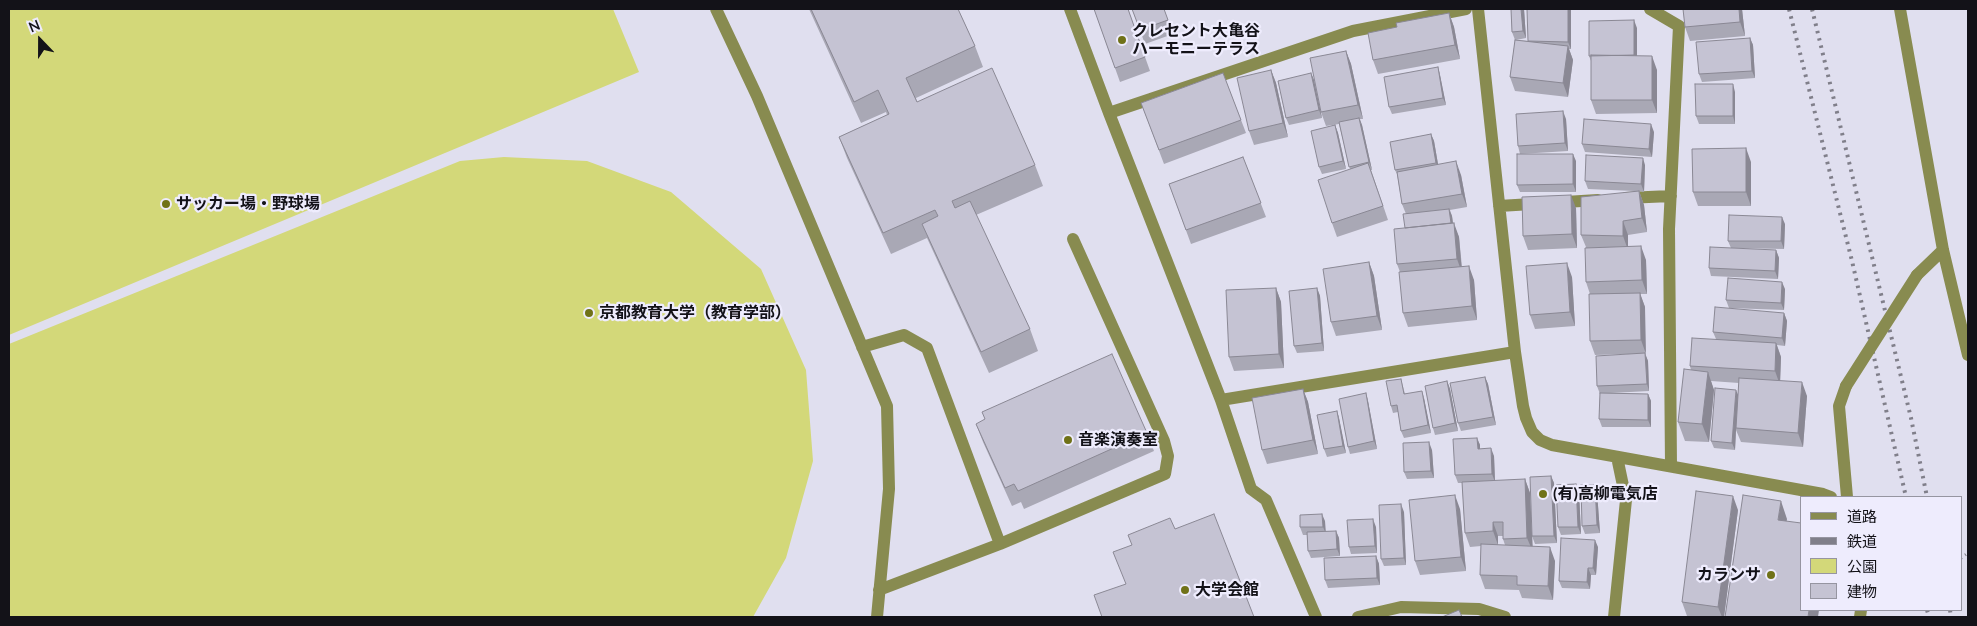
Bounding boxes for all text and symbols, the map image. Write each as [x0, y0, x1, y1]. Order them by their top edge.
north arrow [15, 15, 65, 65]
text: N [26, 16, 42, 36]
place label: クレセント大亀谷 ハーモニーテラス [1132, 21, 1260, 59]
marker: クレセント大亀谷 ハーモニーテラス [1116, 34, 1128, 46]
place label: サッカー場・野球場 [176, 194, 320, 214]
marker: サッカー場・野球場 [160, 198, 172, 210]
place label: 京都教育大学（教育学部） [599, 303, 791, 323]
marker: 京都教育大学（教育学部） [583, 307, 595, 319]
place label: 音楽演奏室 [1078, 430, 1158, 450]
marker: 音楽演奏室 [1062, 434, 1074, 446]
place label: (有)高柳電気店 [1553, 484, 1658, 504]
marker: (有)高柳電気店 [1537, 488, 1549, 500]
legend [1800, 496, 1962, 611]
text: 道路 [1847, 507, 1877, 525]
text: 鉄道 [1847, 532, 1877, 550]
text: 公園 [1847, 557, 1877, 575]
place label: カランサ [1697, 565, 1761, 585]
marker: カランサ [1765, 569, 1777, 581]
place label: 大学会館 [1195, 580, 1259, 600]
text: 建物 [1847, 582, 1877, 600]
marker: 大学会館 [1179, 584, 1191, 596]

